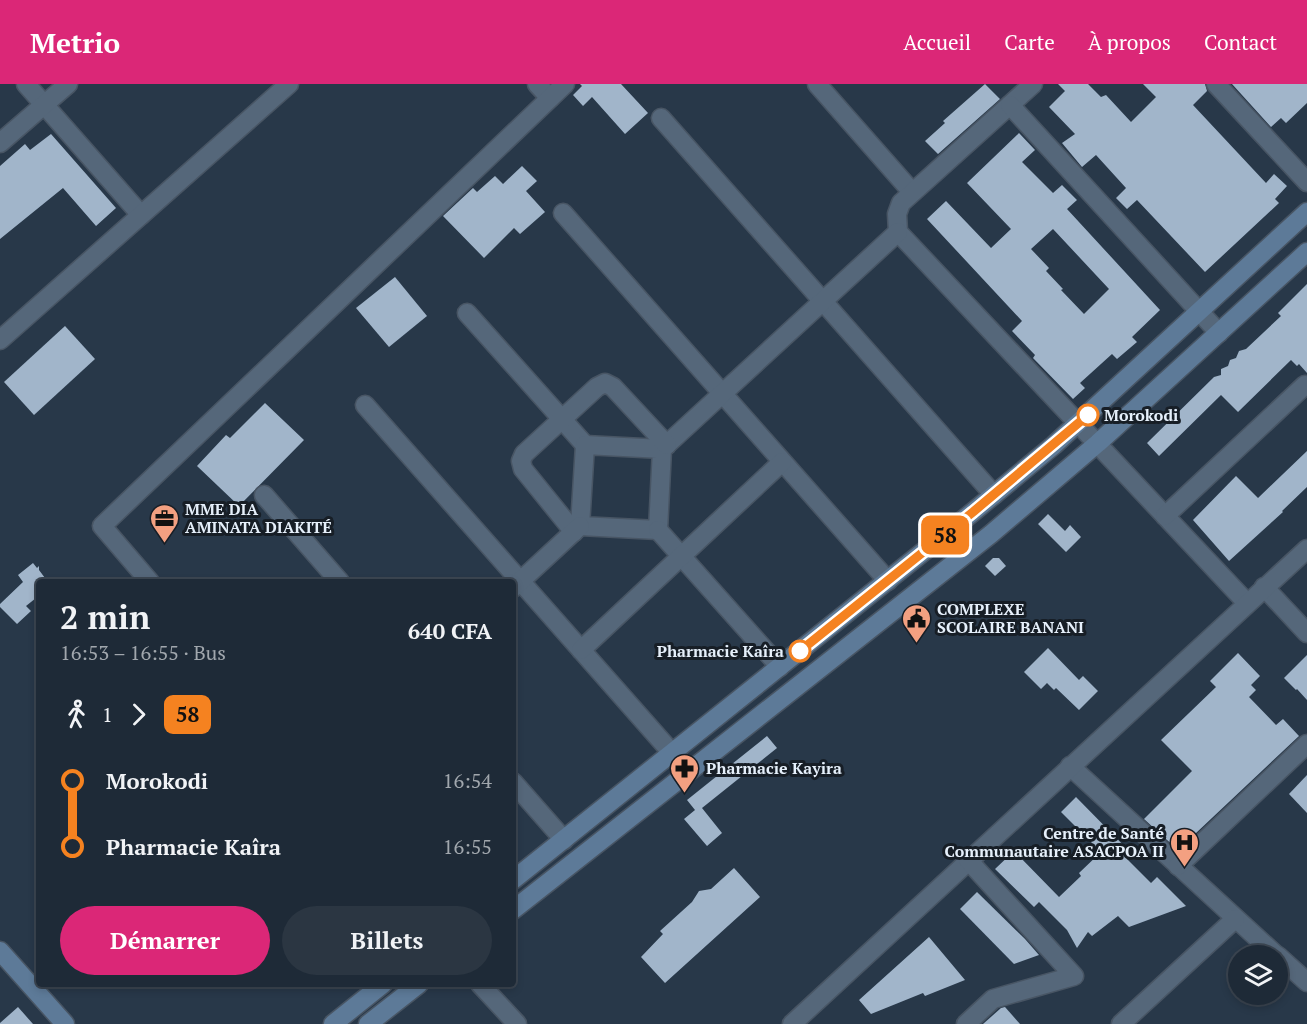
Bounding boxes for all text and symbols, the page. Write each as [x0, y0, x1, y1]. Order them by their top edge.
text: Metrio [30, 24, 120, 61]
text: Accueil [903, 28, 971, 56]
text: Carte [1004, 28, 1055, 56]
text: À propos [1088, 28, 1171, 56]
text: Contact [1204, 28, 1277, 56]
marker: Morokodi [1077, 404, 1099, 426]
place label: Morokodi [1104, 404, 1178, 426]
place label: MME DIA AMINATA DIAKITÉ [185, 498, 332, 538]
office icon: MME DIA AMINATA DIAKITÉ [148, 502, 180, 544]
line badge: 58 [918, 516, 972, 554]
text: 58 [933, 521, 957, 549]
text: 2 min [60, 595, 150, 638]
place label: COMPLEXE SCOLAIRE BANANI [937, 598, 1084, 638]
public building icon: COMPLEXE SCOLAIRE BANANI [900, 602, 932, 644]
text: 640 CFA [408, 616, 492, 645]
text: 16:53 – 16:55 · Bus [60, 639, 226, 666]
place label: Pharmacie Kaîra [657, 640, 784, 662]
marker: Pharmacie Kaîra [789, 640, 811, 662]
icon: walk [60, 698, 93, 731]
icon: forward [122, 698, 155, 731]
text: 58 [176, 700, 199, 728]
text: 1 [102, 701, 113, 728]
pharmacy icon: Pharmacie Kayira [669, 752, 701, 794]
place label: Pharmacie Kayira [706, 757, 842, 779]
text: Morokodi [106, 766, 208, 795]
text: 16:54 [443, 767, 492, 794]
place label: Centre de Santé Communautaire ASACPOA II [945, 822, 1164, 862]
hospital icon: Centre de Santé Communautaire ASACPOA II [1169, 826, 1201, 868]
text: Pharmacie Kaîra [106, 832, 281, 861]
text: 16:55 [443, 833, 492, 860]
button: Démarrer [60, 906, 270, 975]
button: Billets [282, 906, 492, 975]
map controls [1228, 945, 1288, 1005]
button: layers [1228, 945, 1288, 1005]

